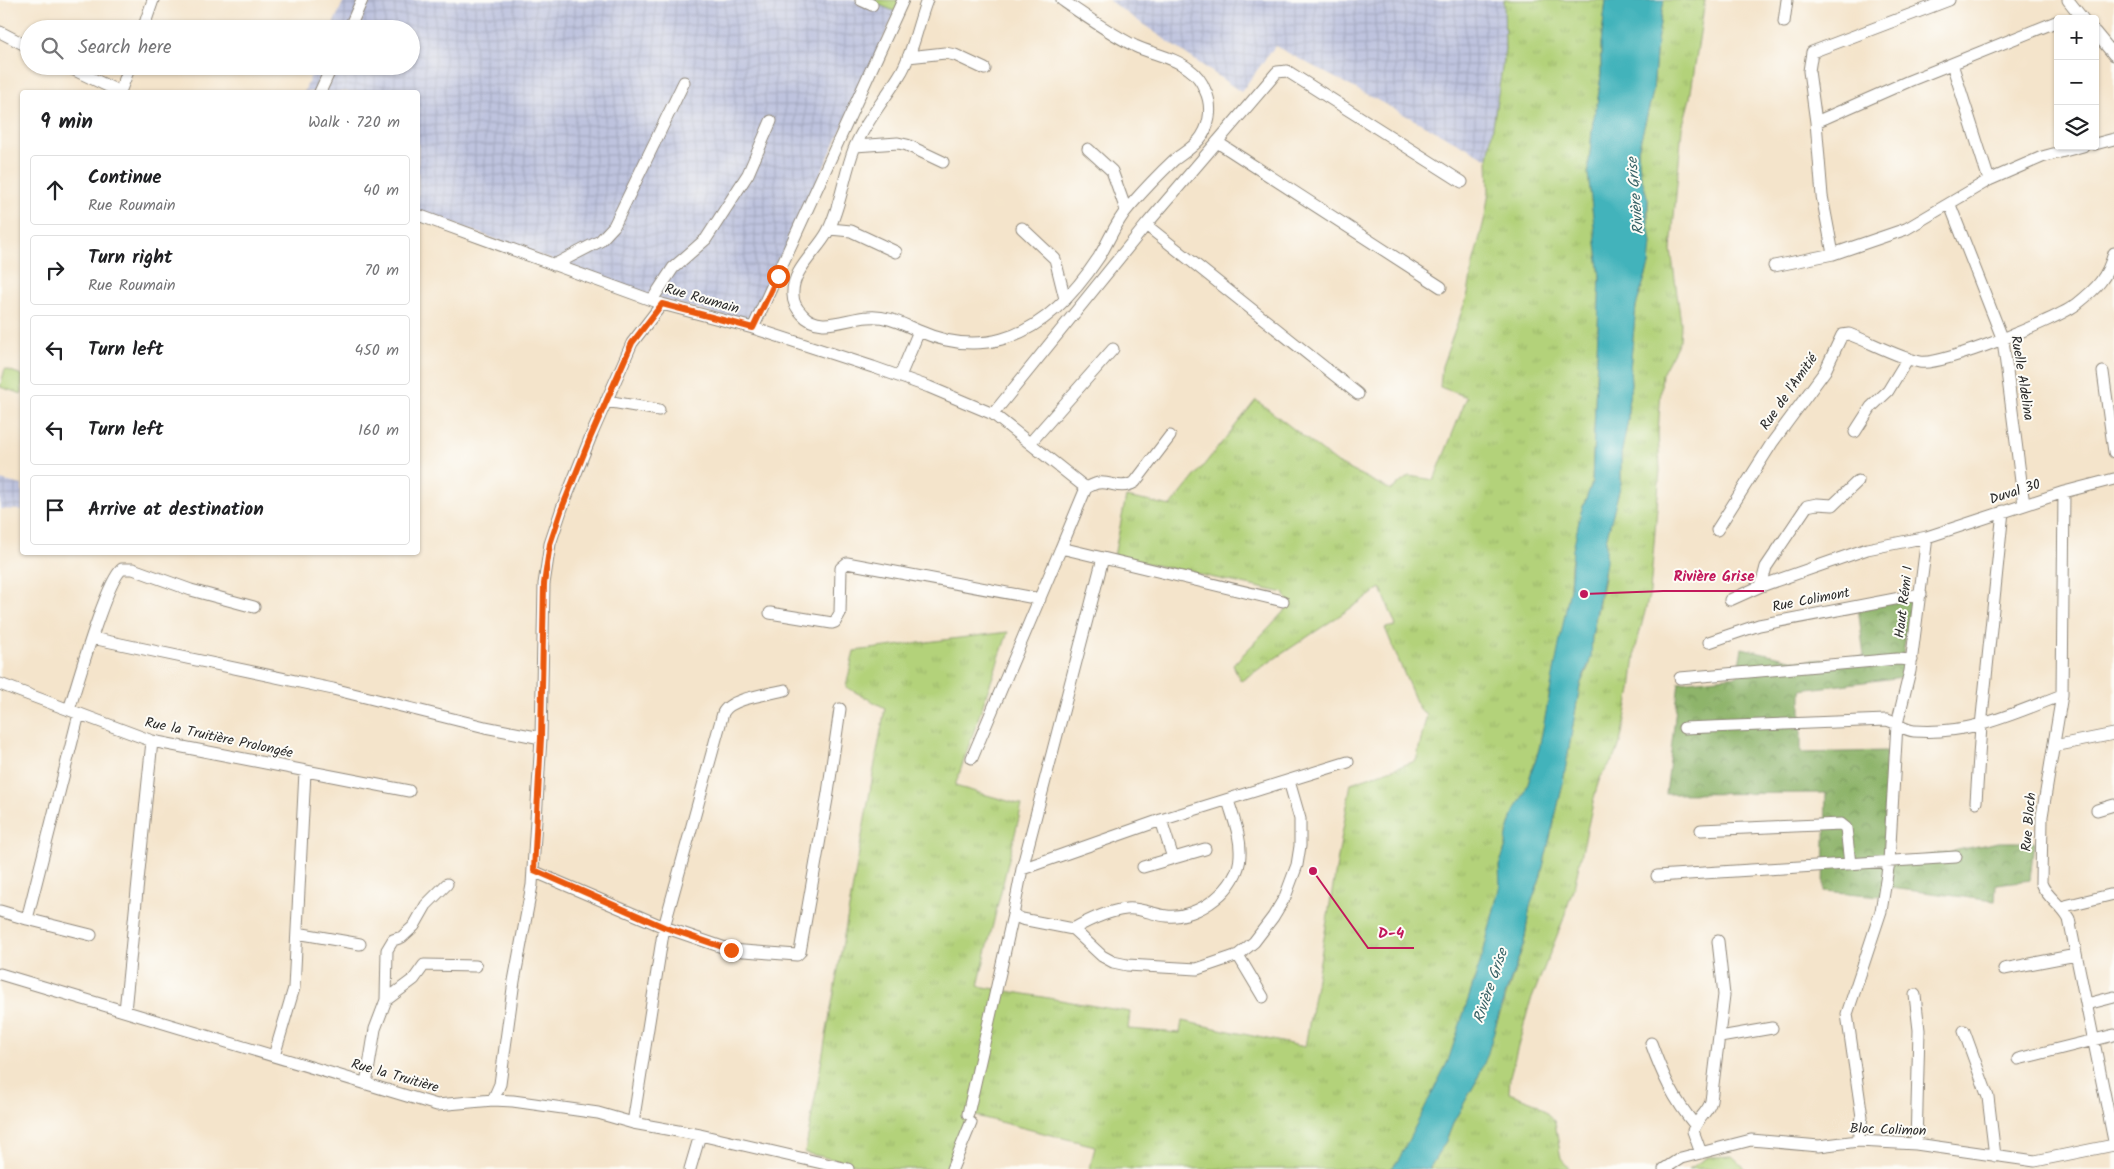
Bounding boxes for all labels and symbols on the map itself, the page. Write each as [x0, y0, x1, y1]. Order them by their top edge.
water label: Rivière Grise [1621, 155, 1651, 236]
route start [767, 265, 790, 288]
street label: Rue Roumain [662, 278, 742, 320]
street label: Ruelle Aldelina [2004, 334, 2040, 422]
street label: Rue de l'Amitié [1754, 349, 1824, 435]
street label: Duval 30 [1987, 473, 2043, 511]
callout: Rivière Grise [1663, 561, 1764, 591]
text: Rivière Grise [1673, 565, 1755, 589]
street label: Haut Rémi I [1889, 565, 1919, 639]
street label: Rue Colimont [1770, 582, 1852, 618]
street label: Rue la Truitière Prolongée [143, 712, 296, 765]
street label: Rue Bloch [2015, 792, 2043, 852]
callout: D-4 [1368, 918, 1414, 948]
text: D-4 [1378, 922, 1404, 946]
route end [720, 939, 743, 962]
water label: Rivière Grise [1467, 944, 1515, 1026]
street label: Rue la Truitière [348, 1053, 442, 1099]
street label: Bloc Colimon [1849, 1118, 1927, 1142]

